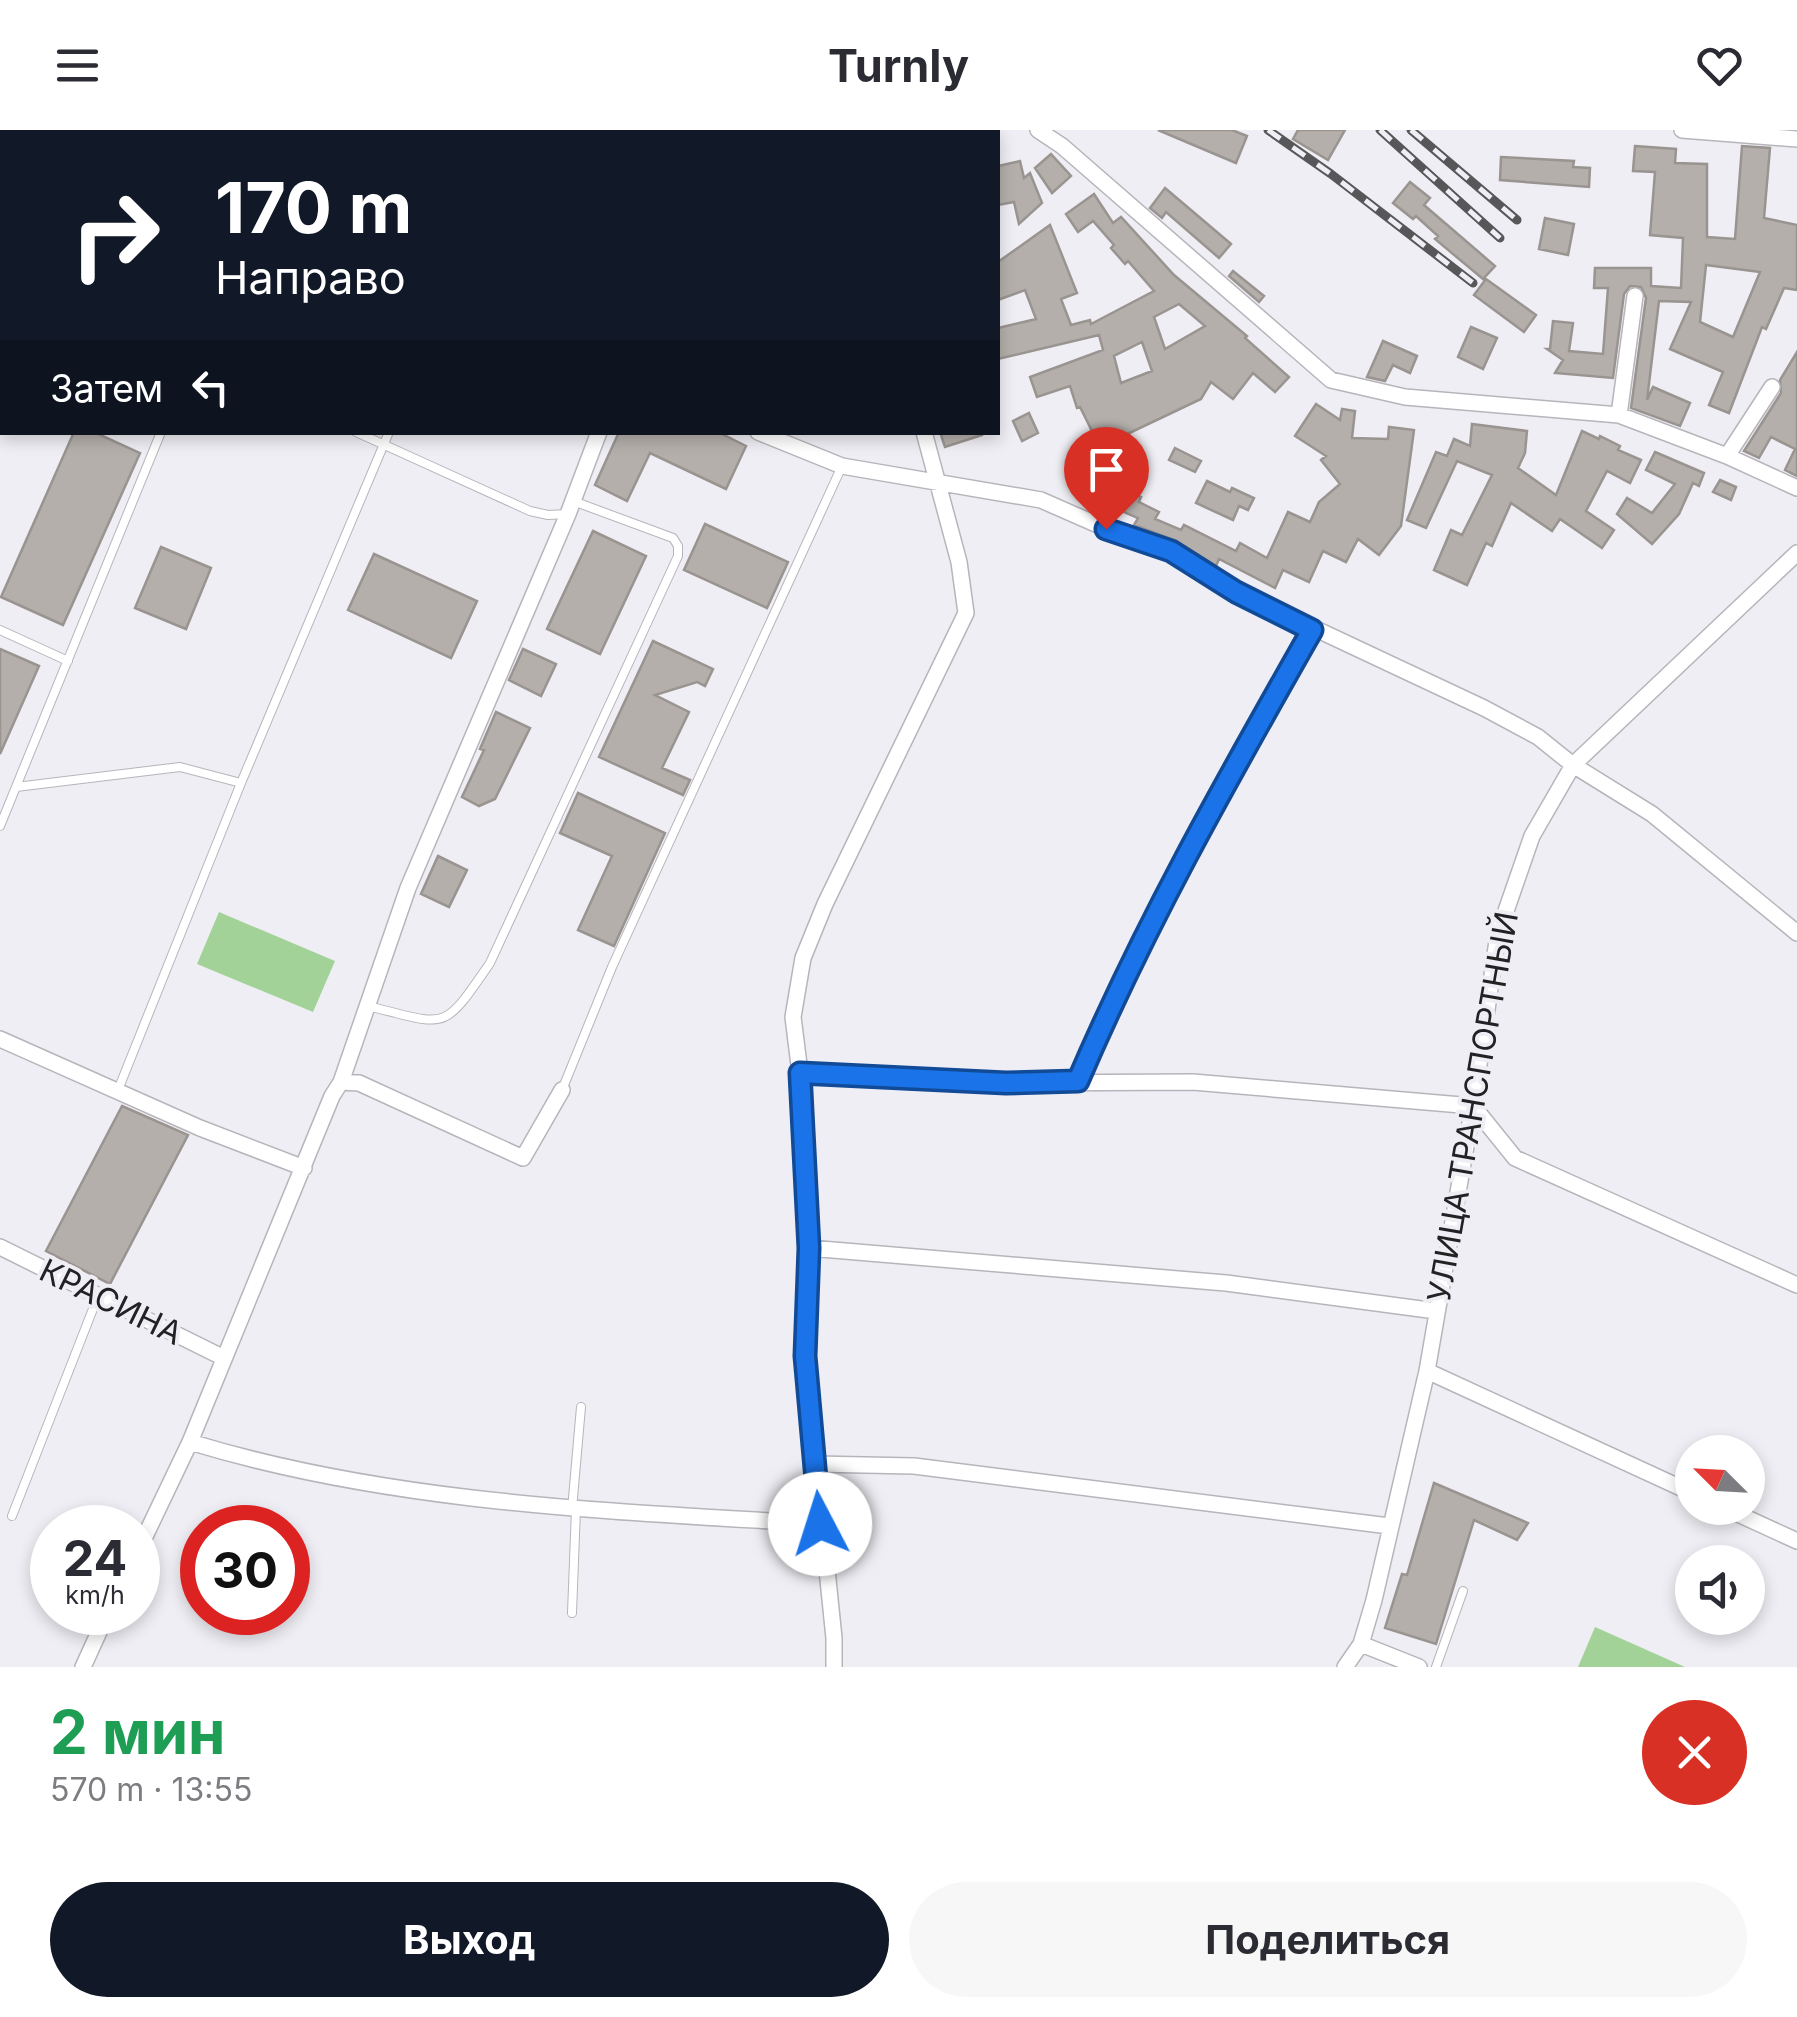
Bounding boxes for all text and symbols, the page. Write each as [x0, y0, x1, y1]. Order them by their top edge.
icon: menu [50, 38, 105, 93]
text: Turnly [828, 38, 969, 93]
icon: heart [1692, 38, 1747, 93]
text: 170 m [215, 165, 412, 250]
icon: right [50, 170, 180, 300]
text: Направо [215, 250, 406, 305]
icon: left [183, 360, 238, 415]
text: Затем [50, 365, 163, 411]
pin [1064, 427, 1149, 530]
icon: arrive [1079, 442, 1134, 497]
street label: УЛИЦА ТРАНСПОРТНЫЙ [1419, 909, 1526, 1305]
street label: КРАСИНА [34, 1250, 189, 1353]
north arrow [1675, 1435, 1765, 1525]
map controls [1675, 1435, 1765, 1635]
position arrow [768, 1472, 872, 1576]
speed limit sign: 30 [180, 1505, 310, 1635]
text: 24 [63, 1528, 127, 1588]
button: sound [1675, 1545, 1765, 1635]
text: km/h [65, 1580, 125, 1610]
text: 2 мин [50, 1696, 225, 1768]
button: close [1642, 1700, 1747, 1805]
text: 570 m · 13:55 [50, 1770, 252, 1809]
button: Выход [50, 1882, 889, 1997]
button: Поделиться [909, 1882, 1747, 1997]

